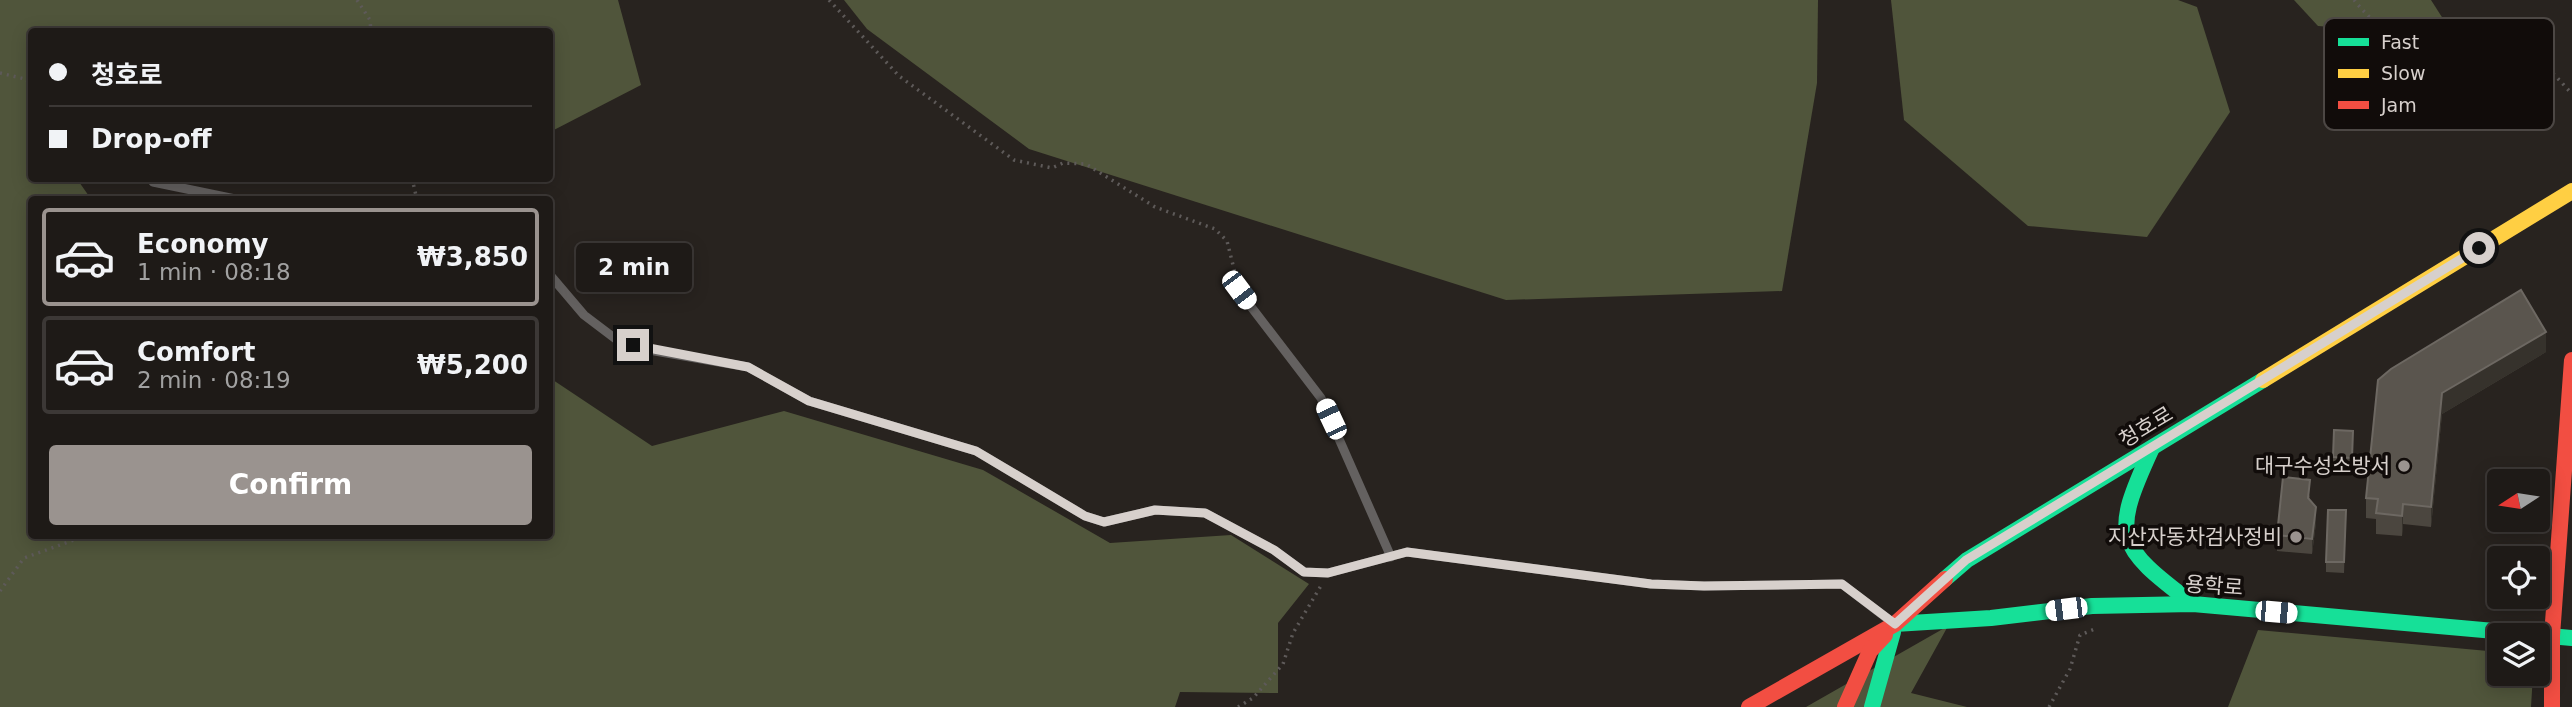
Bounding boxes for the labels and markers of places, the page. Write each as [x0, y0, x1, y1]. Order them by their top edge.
place label: 대구수성소방서 [2255, 454, 2390, 478]
marker: 대구수성소방서 [2396, 458, 2412, 474]
place label: 지산자동차검사정비 [2108, 525, 2282, 549]
marker: 지산자동차검사정비 [2288, 529, 2304, 545]

